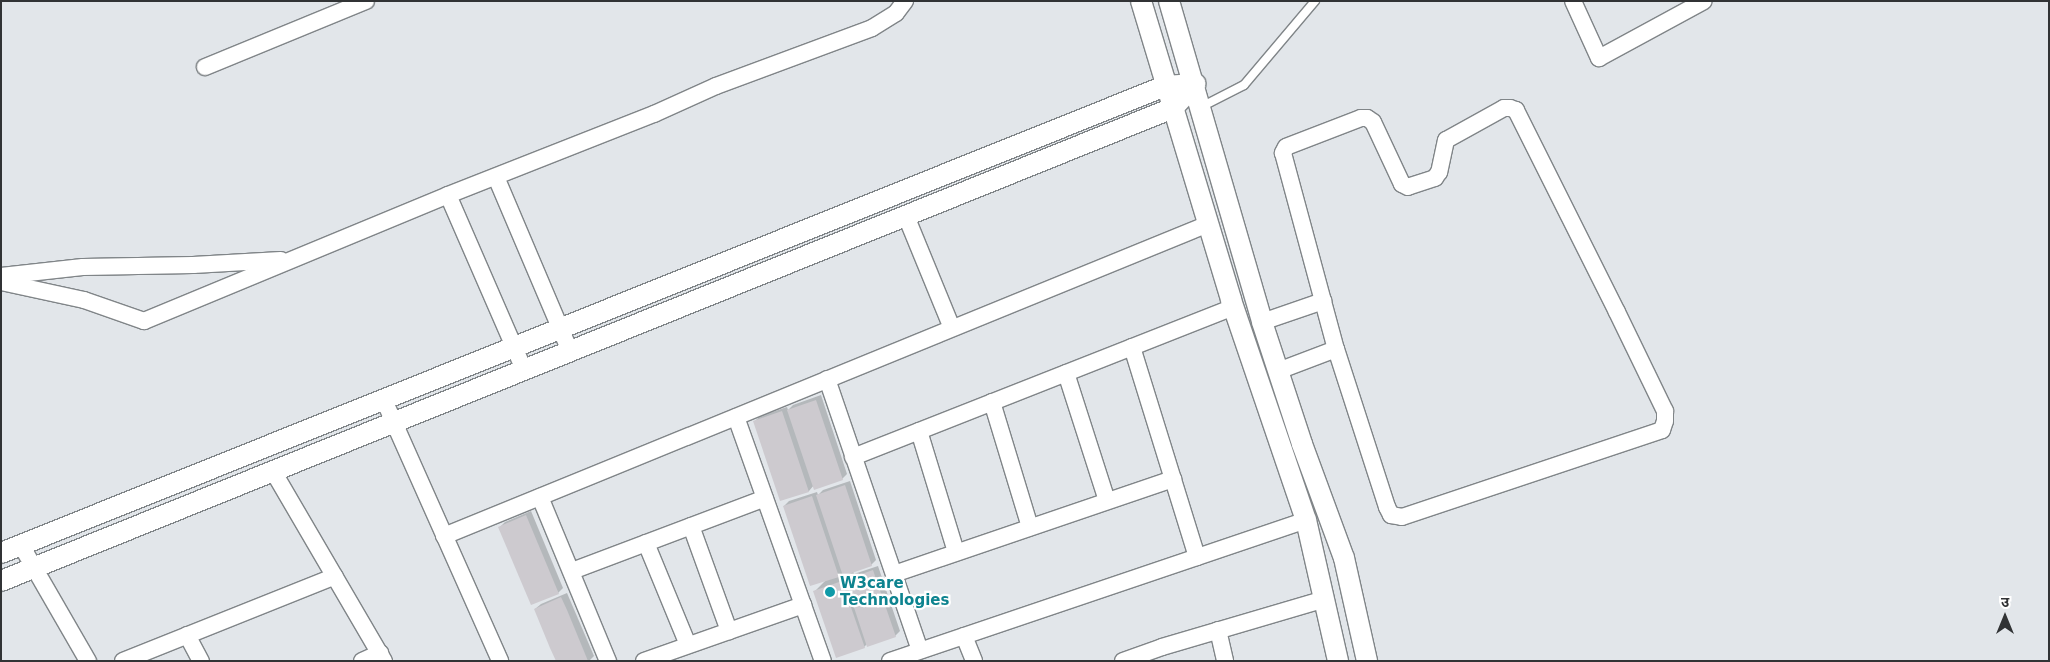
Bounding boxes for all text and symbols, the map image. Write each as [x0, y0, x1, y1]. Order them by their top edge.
place label: W3care Technologies [840, 574, 949, 609]
marker: W3care Technologies [824, 586, 836, 598]
north arrow [1980, 592, 2030, 642]
text: उ [2001, 594, 2009, 610]

